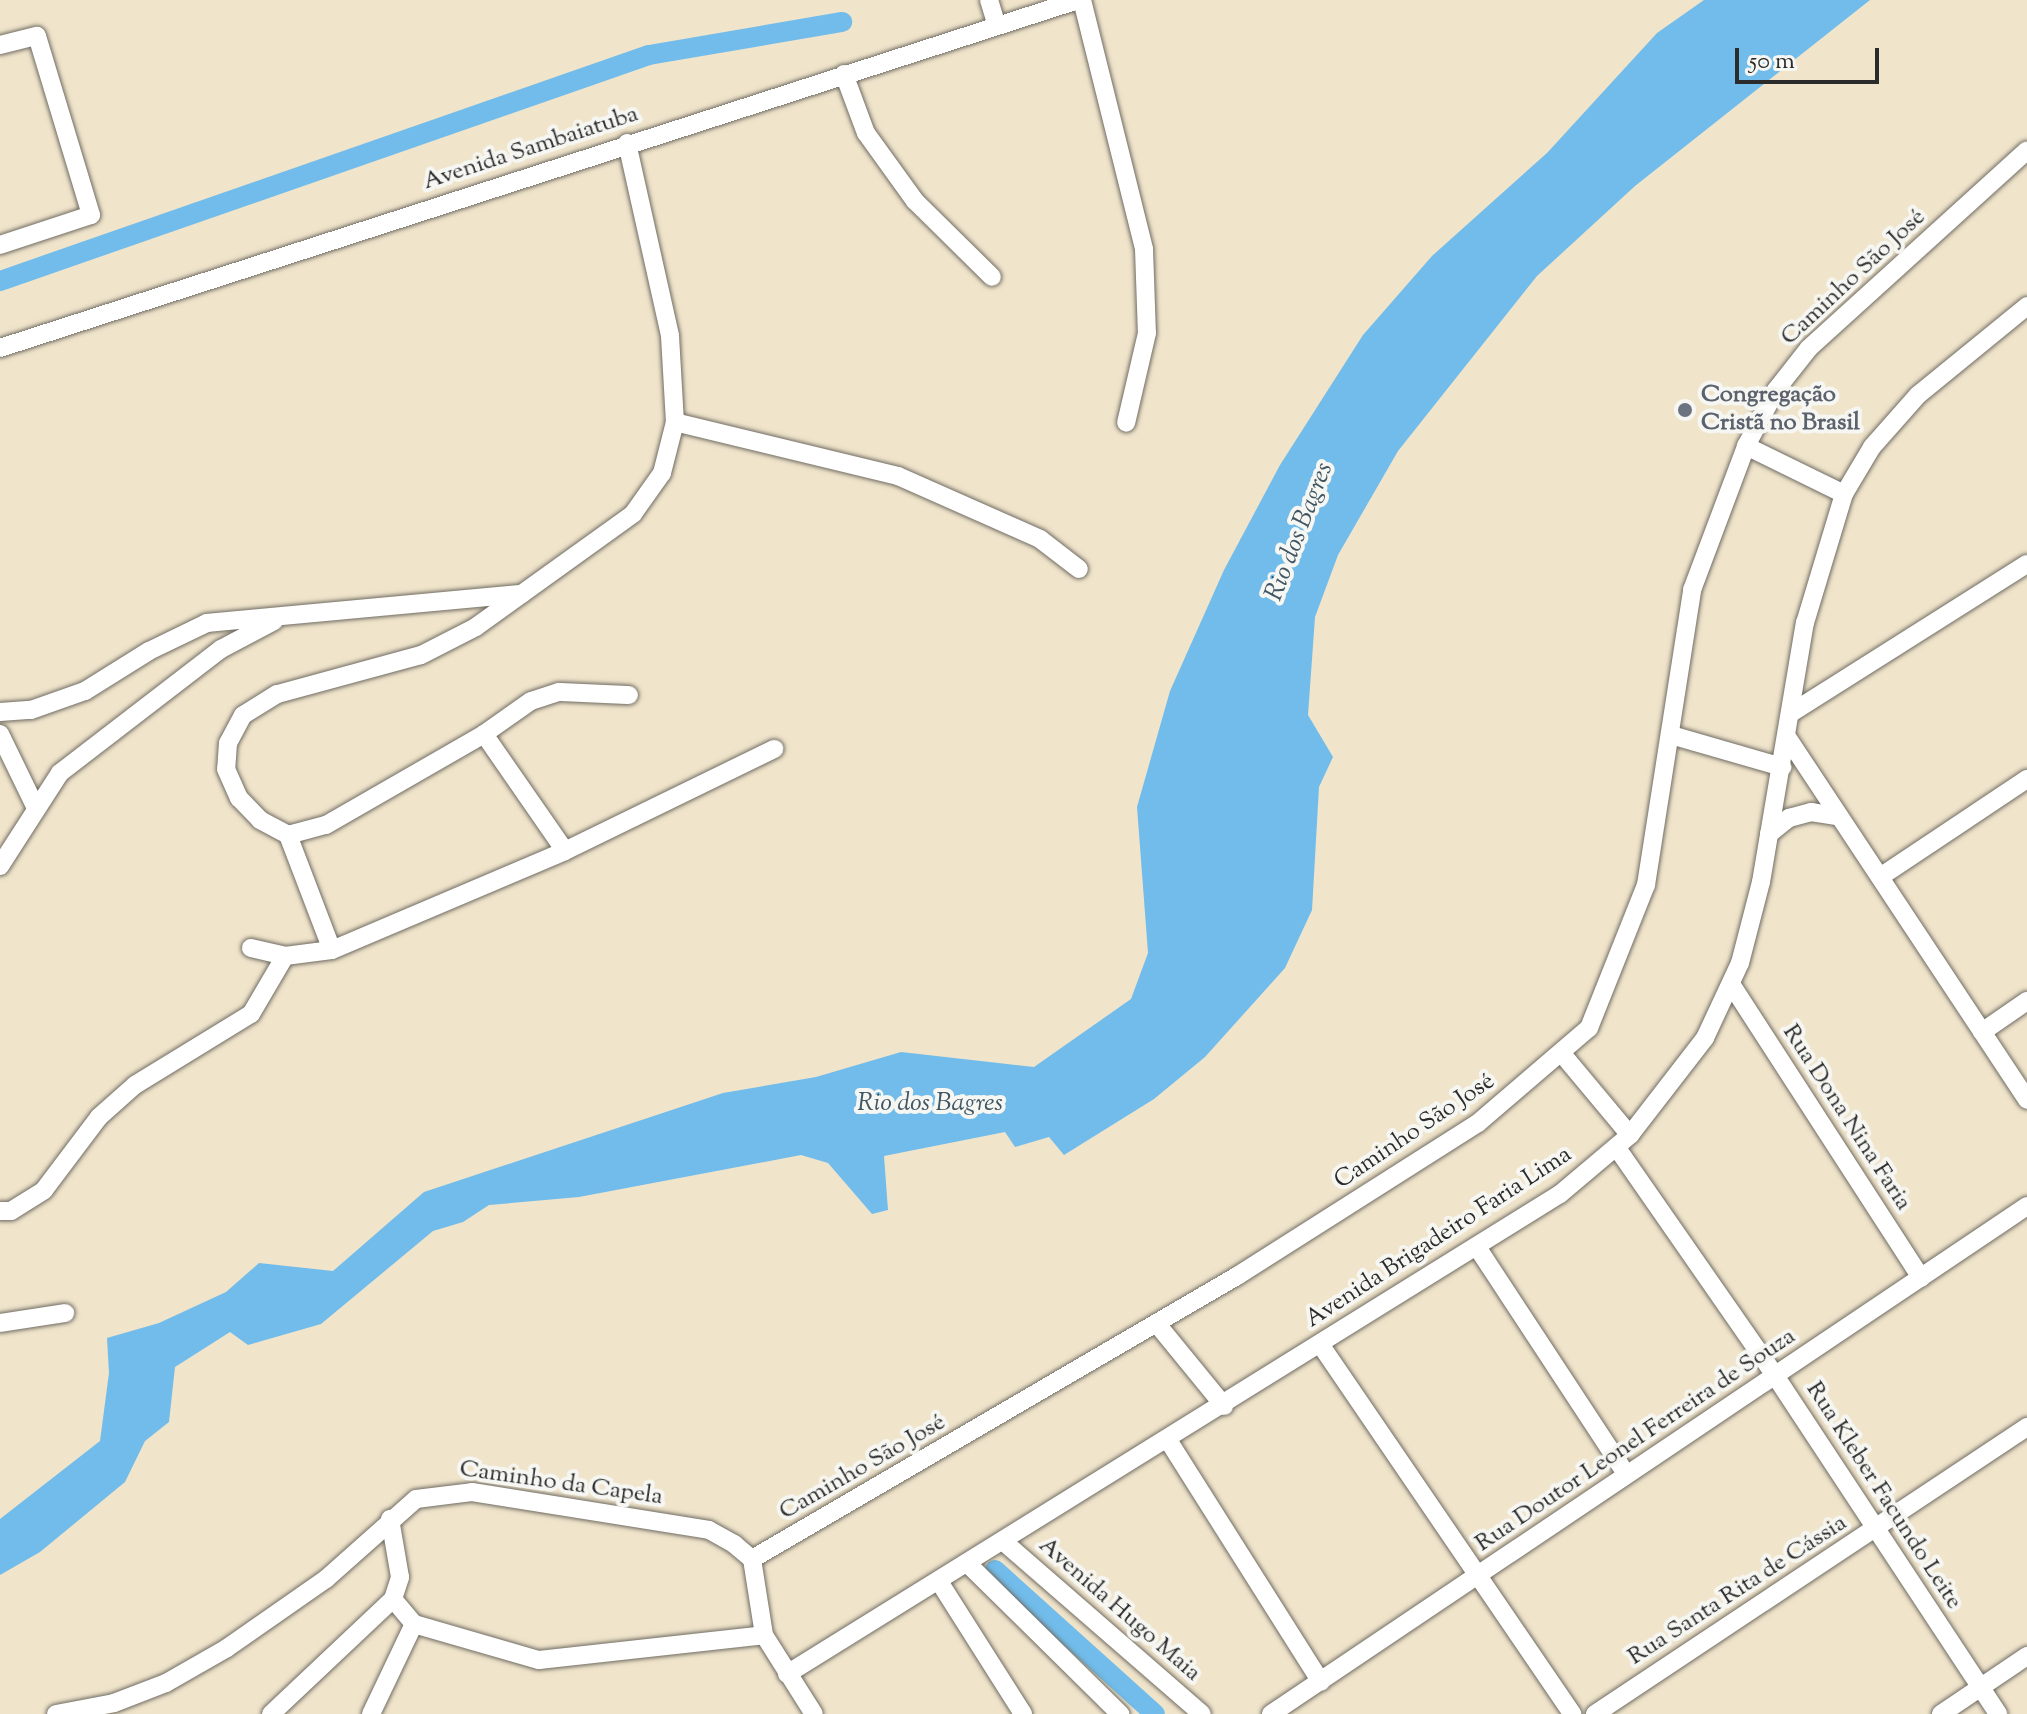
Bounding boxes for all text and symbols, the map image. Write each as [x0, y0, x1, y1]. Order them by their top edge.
scale bar [1739, 32, 1883, 82]
text: 50 m [1749, 45, 1795, 79]
street label: Avenida Sambaiatuba [420, 101, 642, 197]
street label: Caminho São José [1776, 204, 1932, 352]
place label: Congregação Cristã no Brasil [1701, 382, 1860, 438]
marker: Congregação Cristã no Brasil [1676, 401, 1694, 419]
water label: Rio dos Bagres [1259, 458, 1341, 606]
street label: Rua Dona Nina Faria [1775, 1020, 1917, 1216]
street label: Caminho São José [1329, 1068, 1501, 1196]
water label: Rio dos Bagres [857, 1088, 1003, 1120]
street label: Avenida Brigadeiro Faria Lima [1301, 1141, 1577, 1335]
street label: Rua Doutor Leonel Ferreira de Souza [1471, 1323, 1801, 1559]
street label: Rua Kleber Facundo Leite [1799, 1377, 1967, 1615]
street label: Caminho São José [775, 1409, 951, 1527]
street label: Caminho da Capela [458, 1455, 664, 1513]
street label: Rua Santa Rita de Cássia [1623, 1509, 1853, 1673]
street label: Avenida Hugo Maia [1032, 1532, 1206, 1688]

